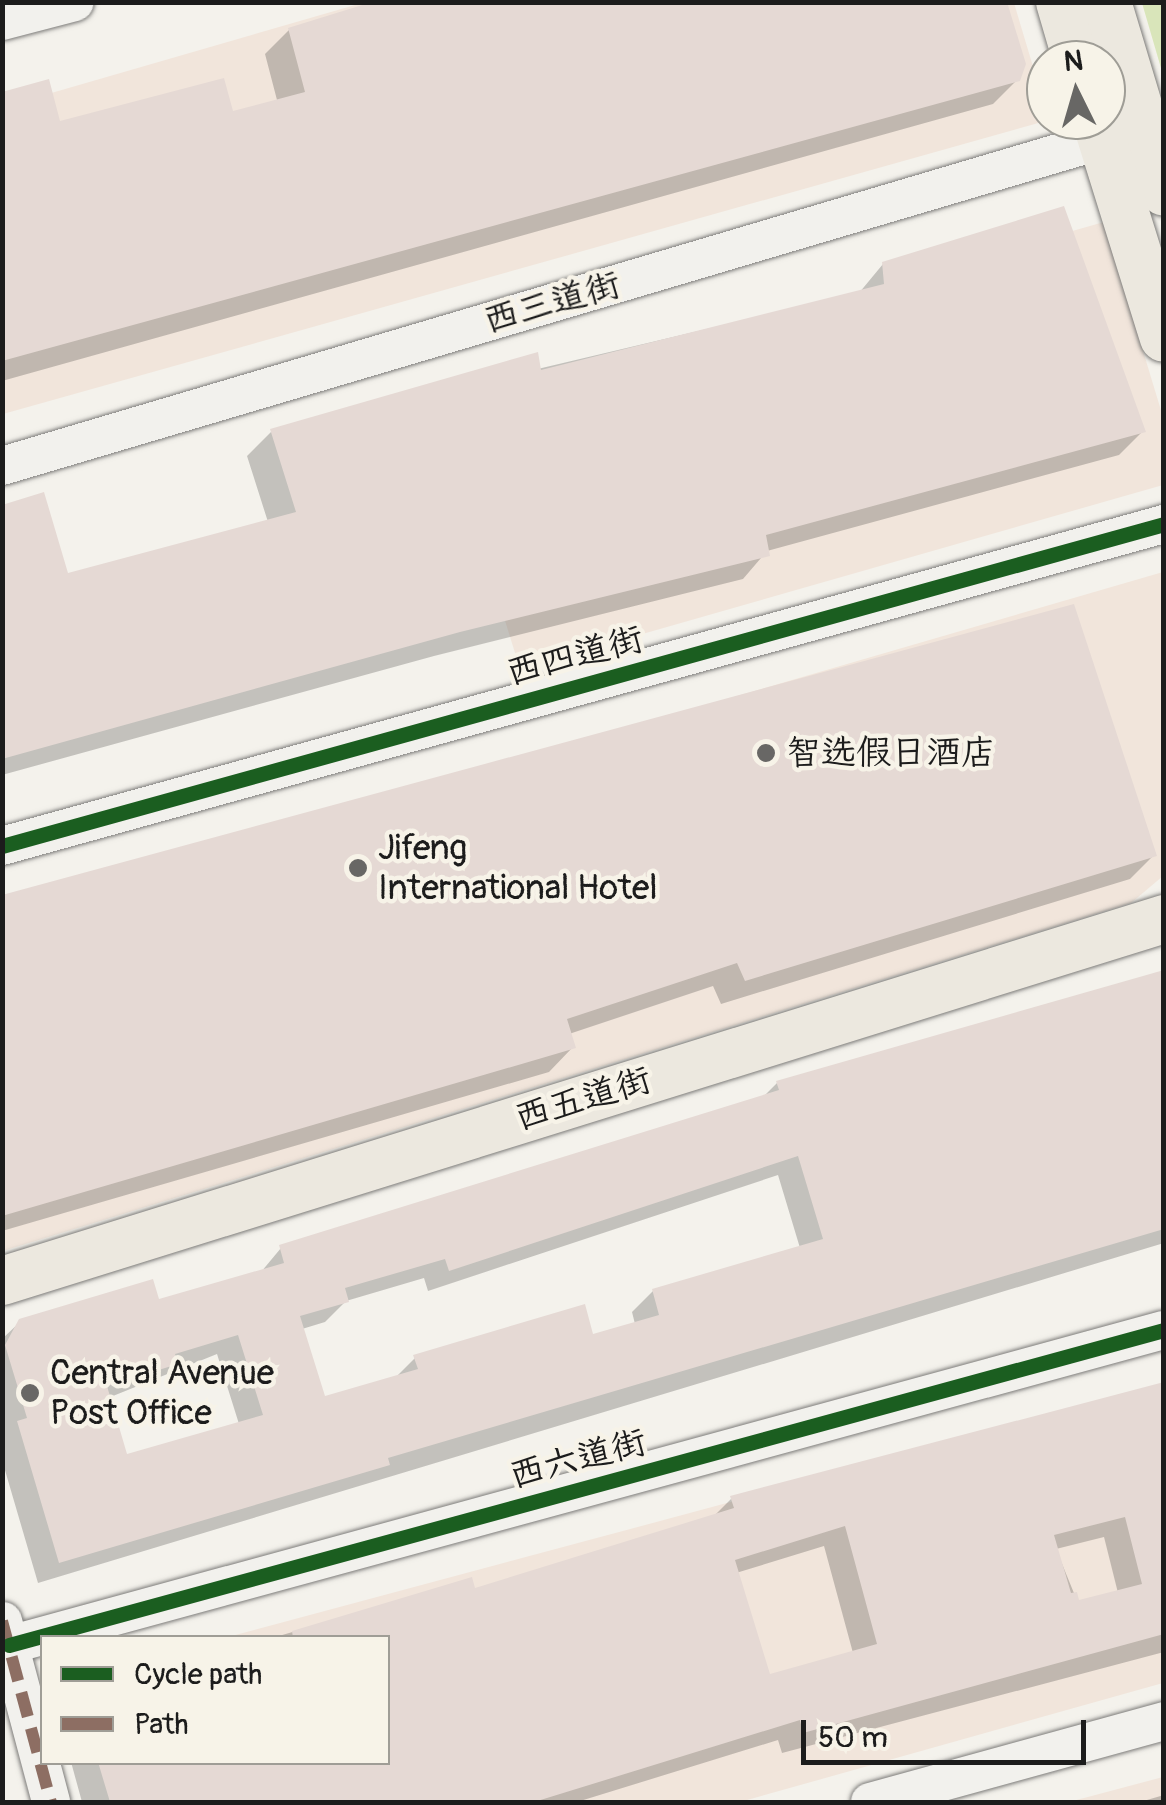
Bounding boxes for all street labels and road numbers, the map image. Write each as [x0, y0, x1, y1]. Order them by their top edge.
street label: 西三道街 [479, 264, 625, 342]
street label: 西四道街 [502, 618, 648, 694]
street label: 西五道街 [510, 1058, 656, 1140]
street label: 西六道街 [505, 1421, 651, 1497]

